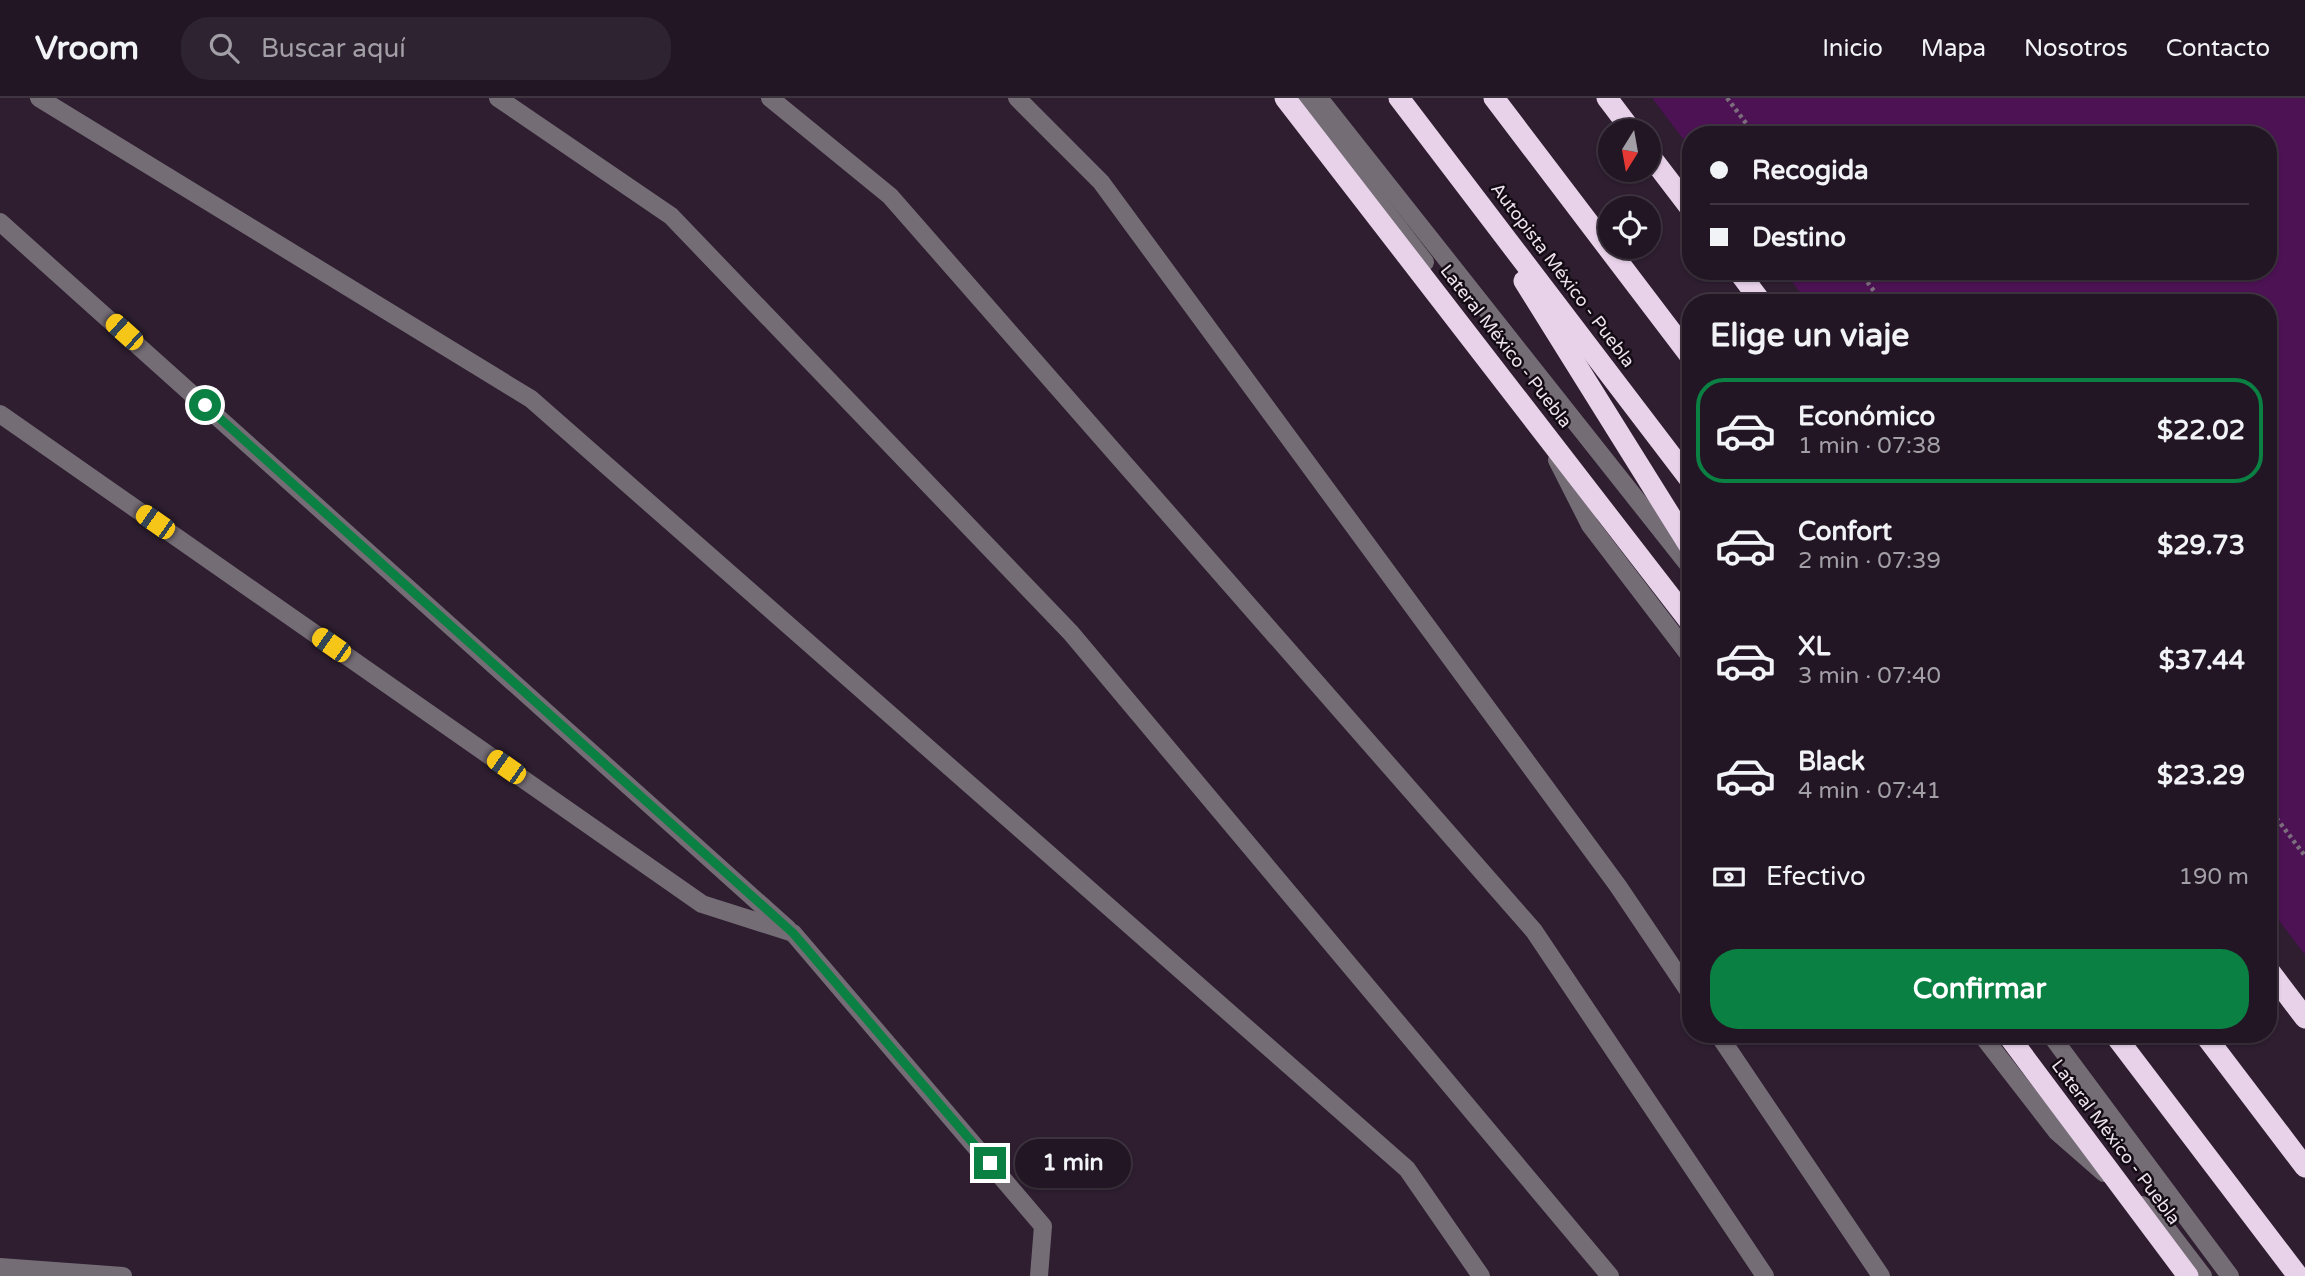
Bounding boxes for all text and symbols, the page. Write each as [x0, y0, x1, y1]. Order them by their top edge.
search box [181, 17, 671, 80]
text: Vroom [35, 29, 139, 68]
icon: search [205, 29, 243, 67]
text: Buscar aquí [261, 33, 406, 64]
text: Inicio [1822, 34, 1883, 63]
text: Mapa [1921, 34, 1986, 63]
text: Nosotros [2024, 34, 2128, 63]
text: Contacto [2166, 34, 2270, 63]
north arrow [1598, 119, 1661, 182]
map controls [1598, 119, 1661, 259]
text: Recogida [1752, 155, 1869, 186]
street label: Autopista México - Puebla [1486, 178, 1640, 372]
button: locate [1598, 196, 1661, 259]
text: Destino [1752, 222, 1846, 253]
street label: Lateral México - Puebla [1435, 260, 1577, 432]
car [102, 310, 147, 354]
text: Elige un viaje [1710, 317, 1909, 355]
route start [189, 389, 221, 421]
icon: car [1714, 399, 1777, 462]
text: Económico [1798, 401, 1935, 432]
text: $22.02 [2157, 415, 2245, 446]
text: 1 min · 07:38 [1798, 432, 1941, 460]
car [132, 501, 179, 543]
icon: car [1714, 514, 1777, 577]
text: Confort [1798, 516, 1892, 547]
text: $29.73 [2157, 530, 2245, 561]
text: 2 min · 07:39 [1798, 547, 1941, 575]
car [308, 624, 355, 666]
icon: car [1714, 629, 1777, 692]
text: XL [1798, 631, 1830, 662]
text: $37.44 [2159, 645, 2245, 676]
text: 3 min · 07:40 [1798, 662, 1941, 690]
icon: car [1714, 744, 1777, 807]
car [483, 746, 530, 788]
text: Black [1798, 746, 1865, 777]
text: $23.29 [2157, 760, 2245, 791]
text: 4 min · 07:41 [1798, 777, 1941, 805]
icon: cash [1710, 858, 1748, 896]
text: Efectivo [1766, 861, 1866, 892]
text: 190 m [2179, 863, 2249, 891]
button: Confirmar [1710, 949, 2249, 1029]
street label: Lateral México - Puebla [2047, 1055, 2185, 1229]
callout: 1 min [1014, 1138, 1130, 1188]
route end [974, 1147, 1006, 1179]
text: 1 min [1042, 1149, 1104, 1177]

